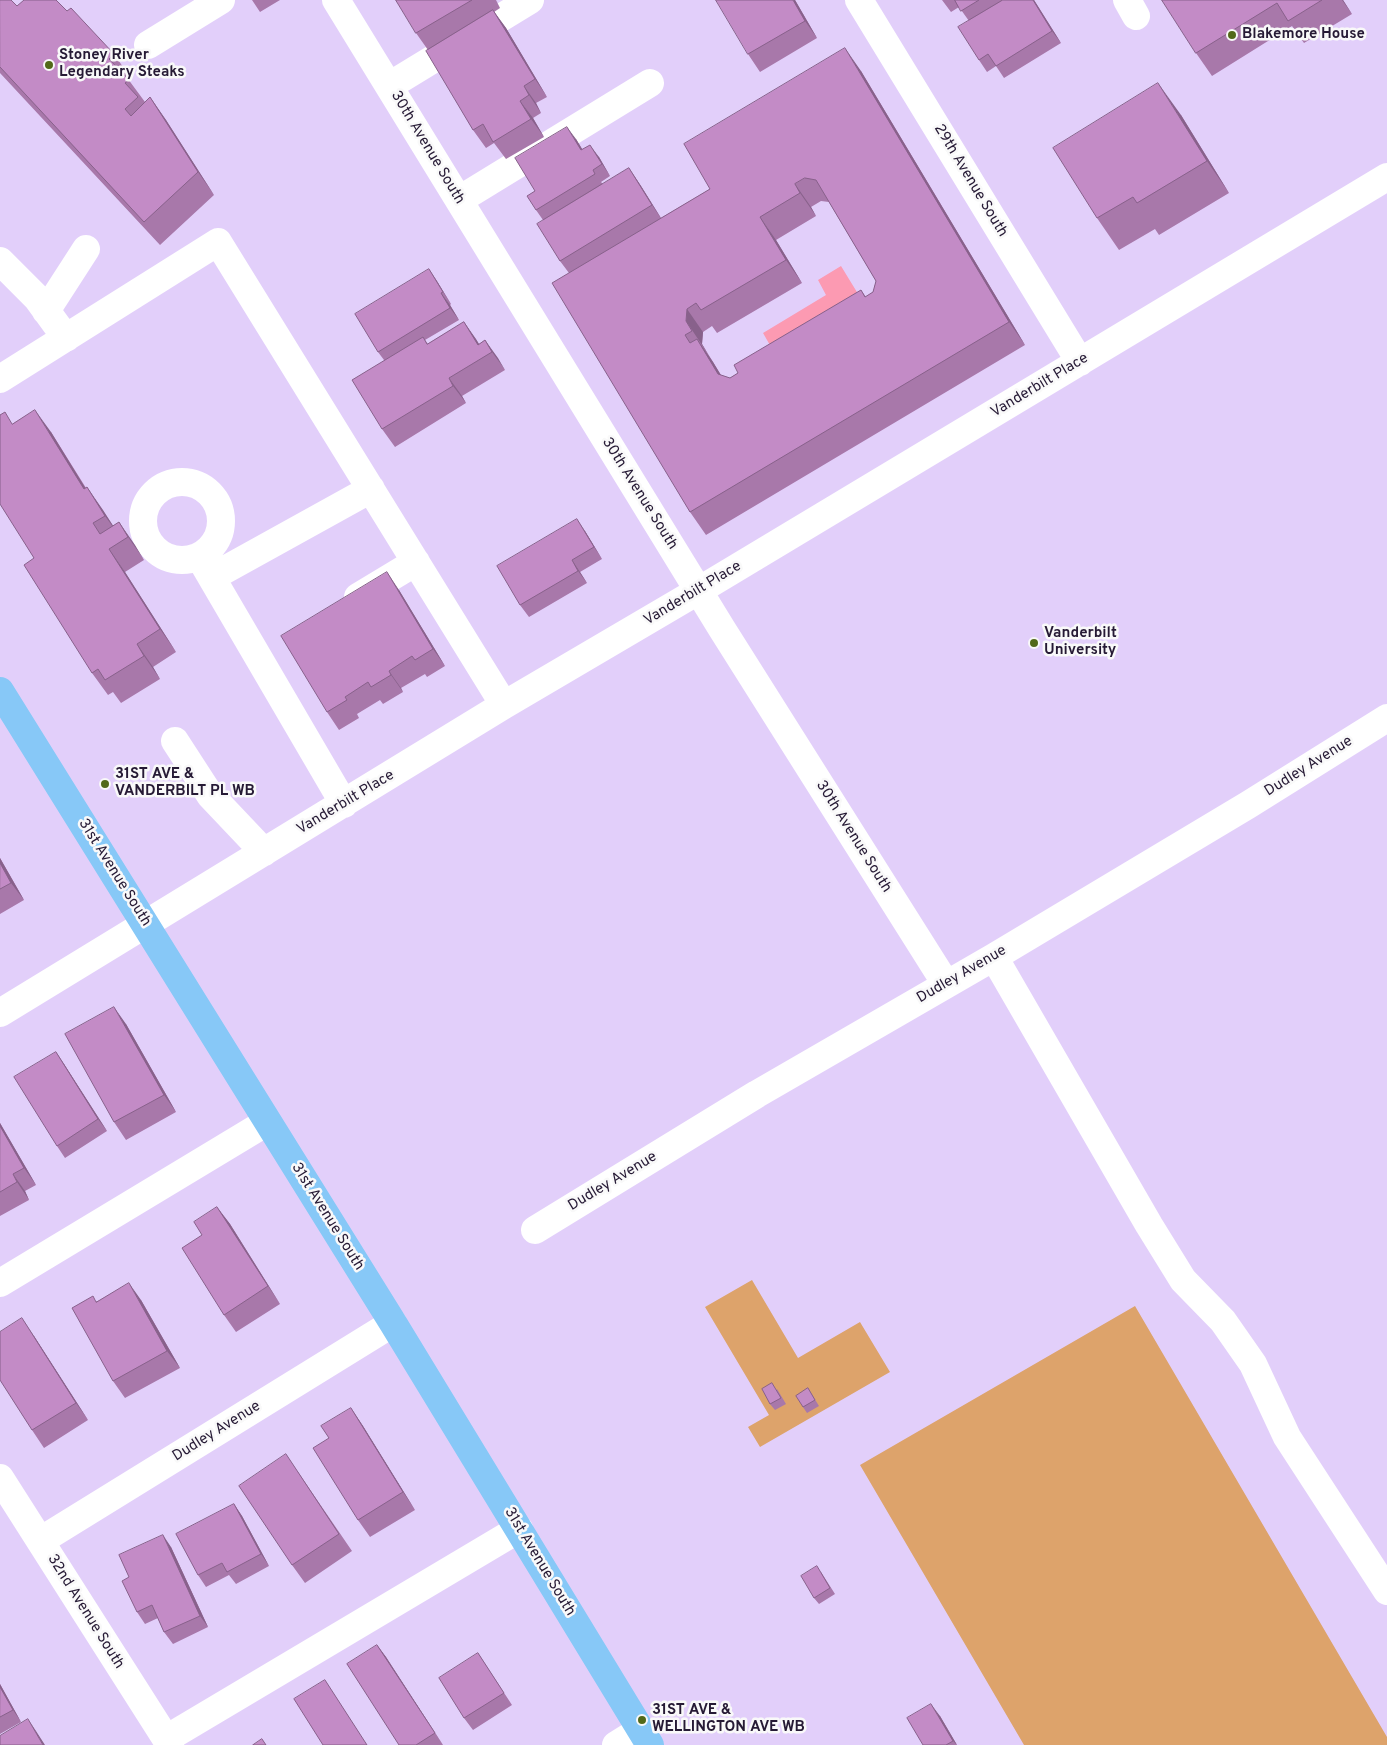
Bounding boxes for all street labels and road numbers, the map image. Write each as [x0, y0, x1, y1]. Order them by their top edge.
street label: 30th Avenue South [386, 88, 468, 208]
street label: 29th Avenue South [929, 121, 1011, 241]
street label: Vanderbilt Place [988, 350, 1092, 422]
street label: 30th Avenue South [597, 435, 681, 553]
street label: Vanderbilt Place [641, 558, 745, 630]
street label: Dudley Avenue [1262, 733, 1356, 801]
street label: Vanderbilt Place [294, 767, 398, 839]
street label: 30th Avenue South [811, 778, 895, 896]
street label: 31st Avenue South [74, 816, 154, 930]
street label: Dudley Avenue [914, 942, 1010, 1008]
street label: Dudley Avenue [565, 1148, 661, 1216]
street label: 31st Avenue South [287, 1160, 367, 1274]
street label: Dudley Avenue [170, 1398, 264, 1466]
street label: 31st Avenue South [500, 1504, 578, 1620]
street label: 32nd Avenue South [43, 1551, 127, 1673]

